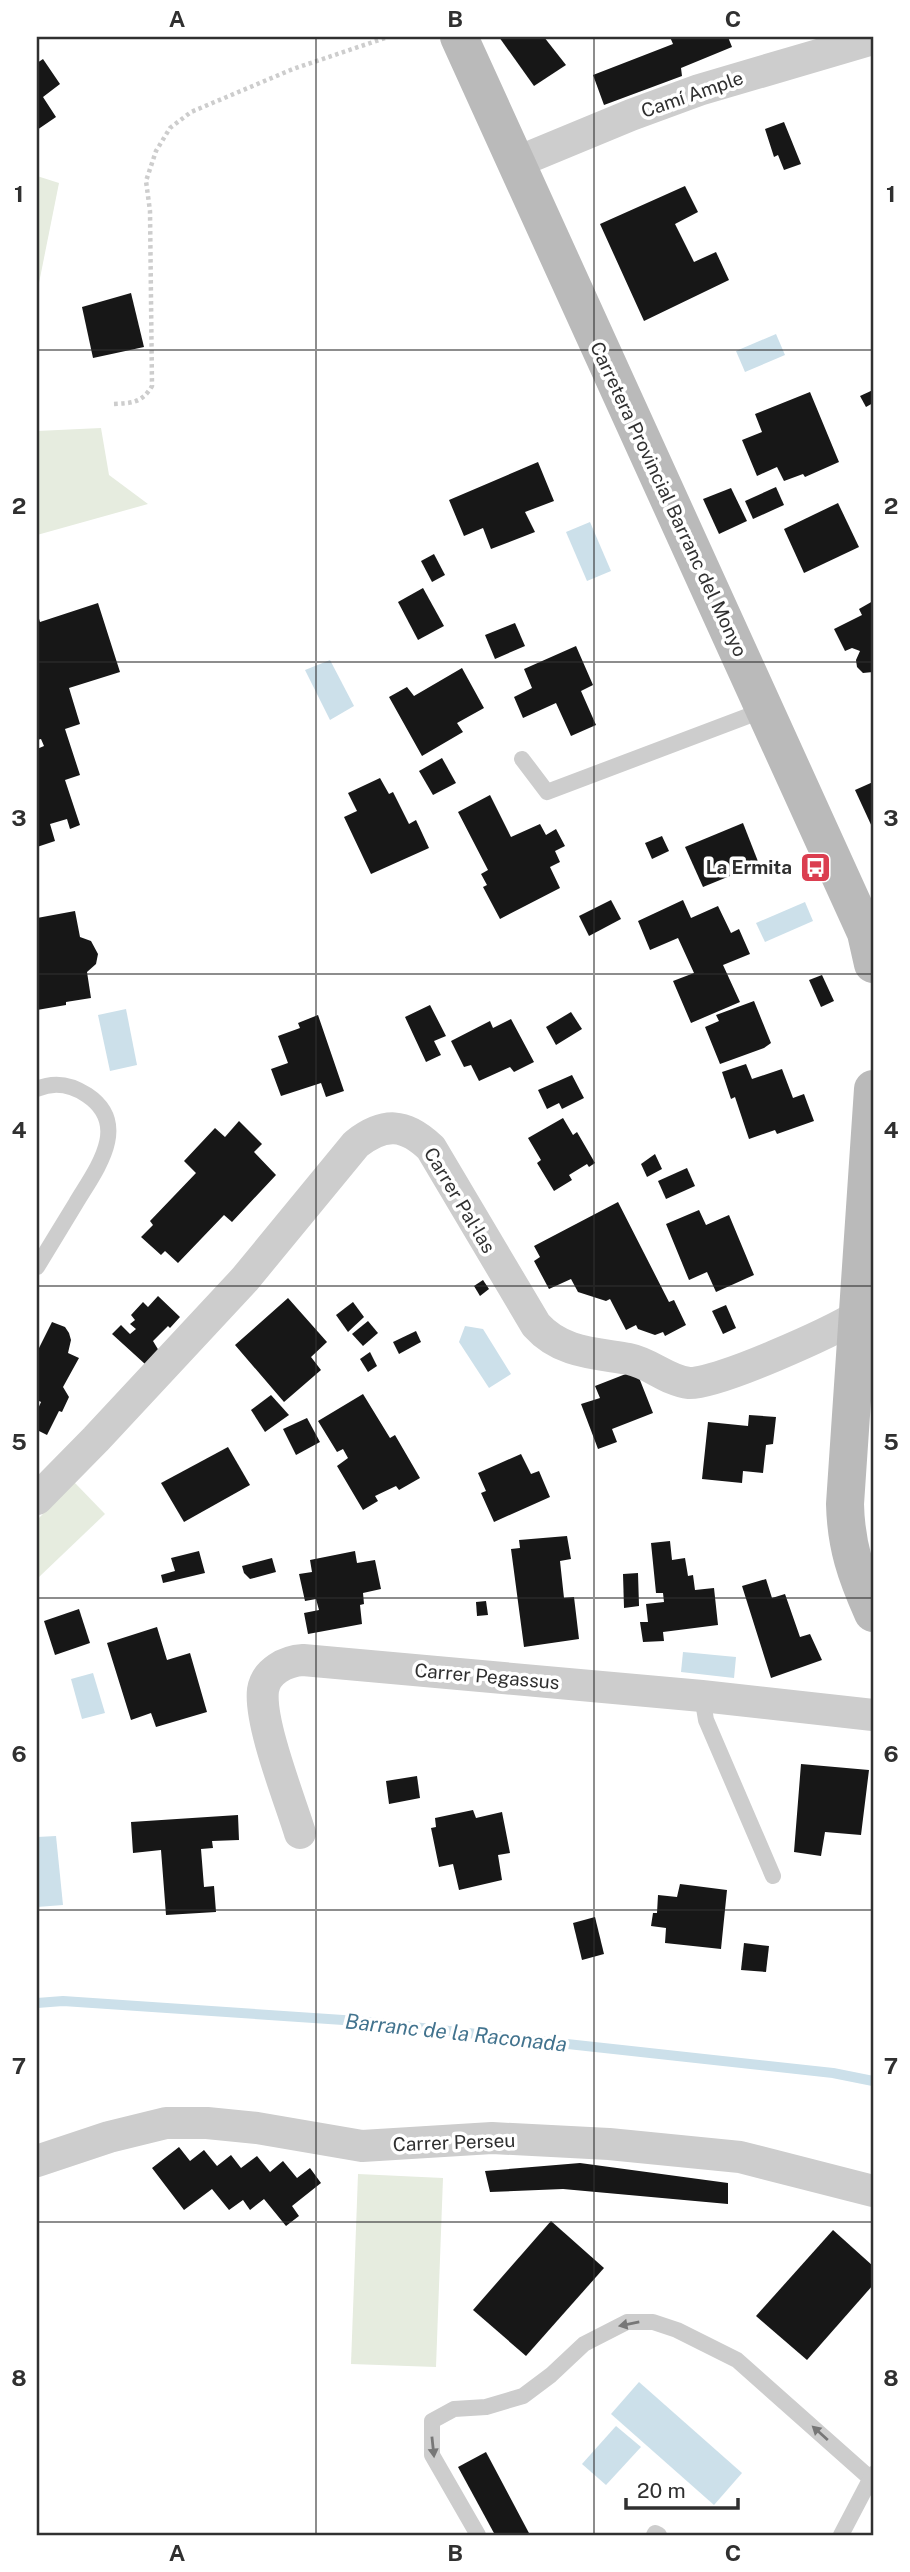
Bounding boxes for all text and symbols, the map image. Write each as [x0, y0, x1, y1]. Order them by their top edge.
text: A [169, 5, 186, 32]
text: B [447, 5, 463, 32]
text: C [725, 5, 741, 32]
street label: Camí Ample [638, 66, 746, 122]
text: 1 [14, 180, 24, 207]
text: 1 [886, 180, 896, 207]
street label: Carretera Provincial Barranc del Monyo [586, 338, 752, 660]
text: 2 [12, 492, 26, 519]
text: 2 [884, 492, 898, 519]
text: 3 [11, 804, 27, 831]
text: 3 [883, 804, 899, 831]
bus stop icon: La Ermita [798, 850, 832, 884]
place label: La Ermita [706, 856, 792, 878]
text: 4 [11, 1116, 27, 1143]
text: 4 [883, 1116, 899, 1143]
street label: Carrer Pal·las [420, 1143, 500, 1257]
text: 5 [11, 1428, 27, 1455]
text: 5 [883, 1428, 899, 1455]
street label: Carrer Pegassus [414, 1659, 560, 1693]
text: 6 [11, 1740, 27, 1767]
text: 6 [883, 1740, 899, 1767]
water label: Barranc de la Raconada [344, 2008, 568, 2057]
text: 7 [12, 2052, 26, 2079]
text: 7 [884, 2052, 898, 2079]
street label: Carrer Perseu [392, 2129, 516, 2155]
one-way arrow [618, 2319, 640, 2330]
text: 8 [11, 2364, 27, 2391]
text: 8 [883, 2364, 899, 2391]
one-way arrow [811, 2425, 829, 2441]
one-way arrow [428, 2436, 439, 2458]
scale bar [626, 2467, 738, 2511]
text: 20 m [637, 2478, 686, 2503]
text: A [169, 2539, 186, 2566]
text: B [447, 2539, 463, 2566]
text: C [725, 2539, 741, 2566]

